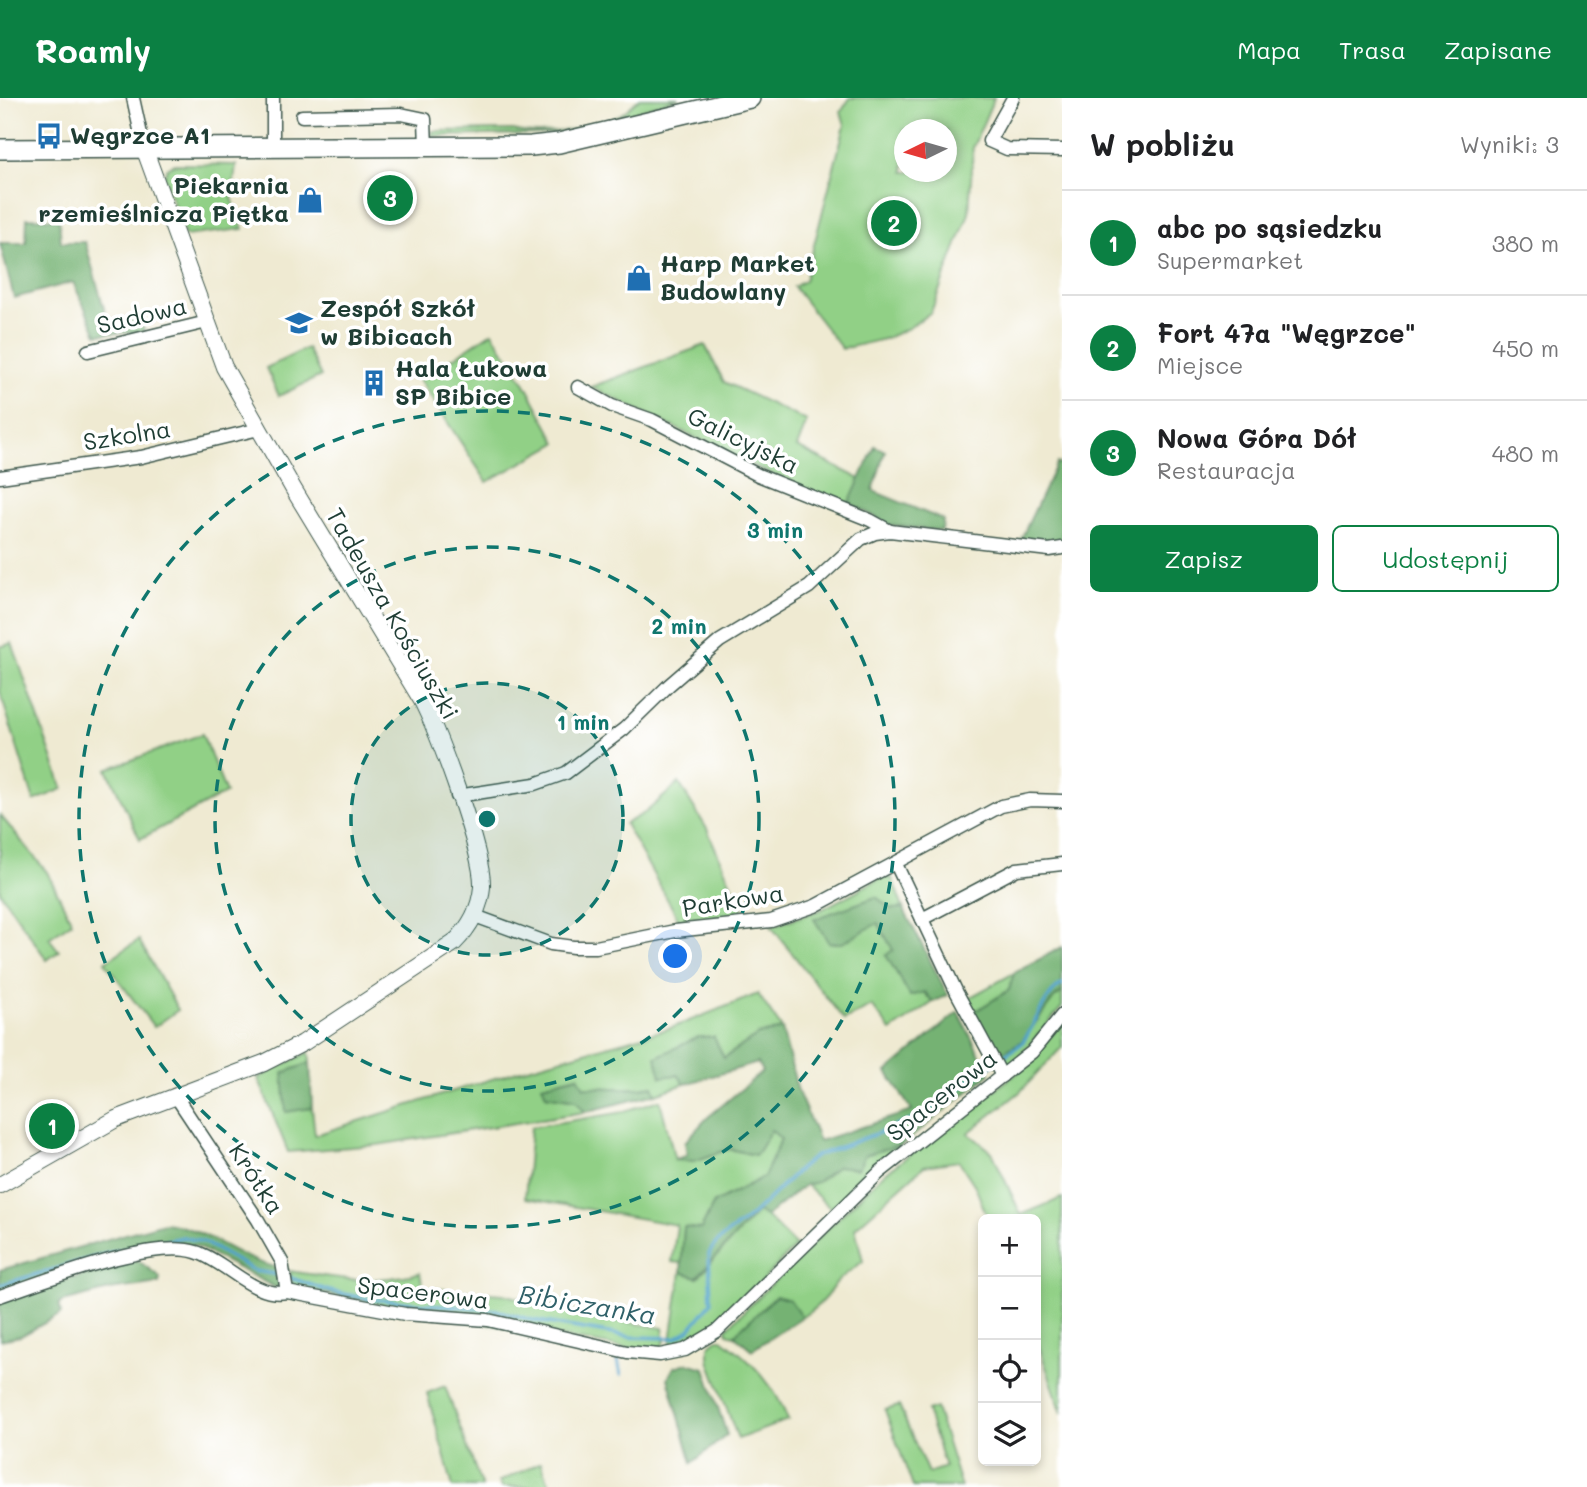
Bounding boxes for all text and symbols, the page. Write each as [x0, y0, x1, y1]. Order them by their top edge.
text: Roamly [35, 28, 151, 71]
text: Mapa [1237, 34, 1301, 65]
text: Trasa [1339, 34, 1406, 65]
text: Zapisane [1444, 34, 1552, 65]
place label: Węgrzce A1 [70, 119, 210, 150]
north arrow [894, 119, 957, 182]
bus stop icon: Węgrzce A1 [34, 121, 64, 151]
text: W pobliżu [1090, 124, 1235, 164]
text: Wyniki: 3 [1460, 129, 1559, 159]
place label: Piekarnia rzemieślnicza Piętka [38, 169, 289, 228]
pin: 3 [367, 172, 413, 224]
shop icon: Piekarnia rzemieślnicza Piętka [295, 185, 325, 215]
pin: 2 [871, 197, 917, 249]
text: abc po sąsiedzku [1157, 211, 1382, 245]
text: 1 [1108, 228, 1118, 258]
text: 380 m [1492, 228, 1559, 258]
text: Supermarket [1157, 245, 1303, 275]
place label: Harp Market Budowlany [660, 247, 815, 306]
shop icon: Harp Market Budowlany [624, 263, 654, 293]
street label: Sadowa [94, 289, 190, 340]
place label: Zespół Szkół w Bibicach [320, 292, 475, 351]
school or university icon: Zespół Szkół w Bibicach [284, 308, 314, 338]
text: Fort 47a "Węgrzce" [1157, 316, 1416, 350]
text: 2 [1107, 333, 1119, 363]
text: 450 m [1492, 333, 1559, 363]
text: Miejsce [1157, 350, 1243, 380]
place label: Hala Łukowa SP Bibice [395, 352, 547, 411]
building icon: Hala Łukowa SP Bibice [359, 368, 389, 398]
street label: Galicyjska [683, 399, 804, 480]
street label: Szkolna [81, 412, 173, 457]
text: Nowa Góra Dół [1157, 421, 1356, 455]
text: 3 [1106, 438, 1120, 468]
text: 480 m [1492, 438, 1559, 468]
text: Restauracja [1157, 455, 1296, 485]
street label: Tadeusza Kościuszki [320, 502, 467, 725]
text: 3 min [747, 516, 803, 543]
button: Zapisz [1090, 525, 1318, 592]
button: Udostępnij [1332, 525, 1559, 592]
text: 2 min [651, 612, 707, 639]
text: 1 min [557, 708, 609, 735]
centre of rings [475, 807, 499, 831]
street label: Parkowa [680, 876, 786, 923]
your location [658, 939, 692, 973]
street label: Spacerowa [879, 1042, 1003, 1148]
pin: 1 [29, 1100, 75, 1152]
street label: Krótka [223, 1137, 292, 1220]
map controls [978, 1214, 1041, 1466]
button: + [978, 1214, 1041, 1277]
street label: Spacerowa [356, 1268, 491, 1315]
water label: Bibiczanka [516, 1276, 658, 1332]
button: − [978, 1277, 1041, 1340]
button: locate [978, 1340, 1041, 1403]
button: layers [978, 1403, 1041, 1466]

